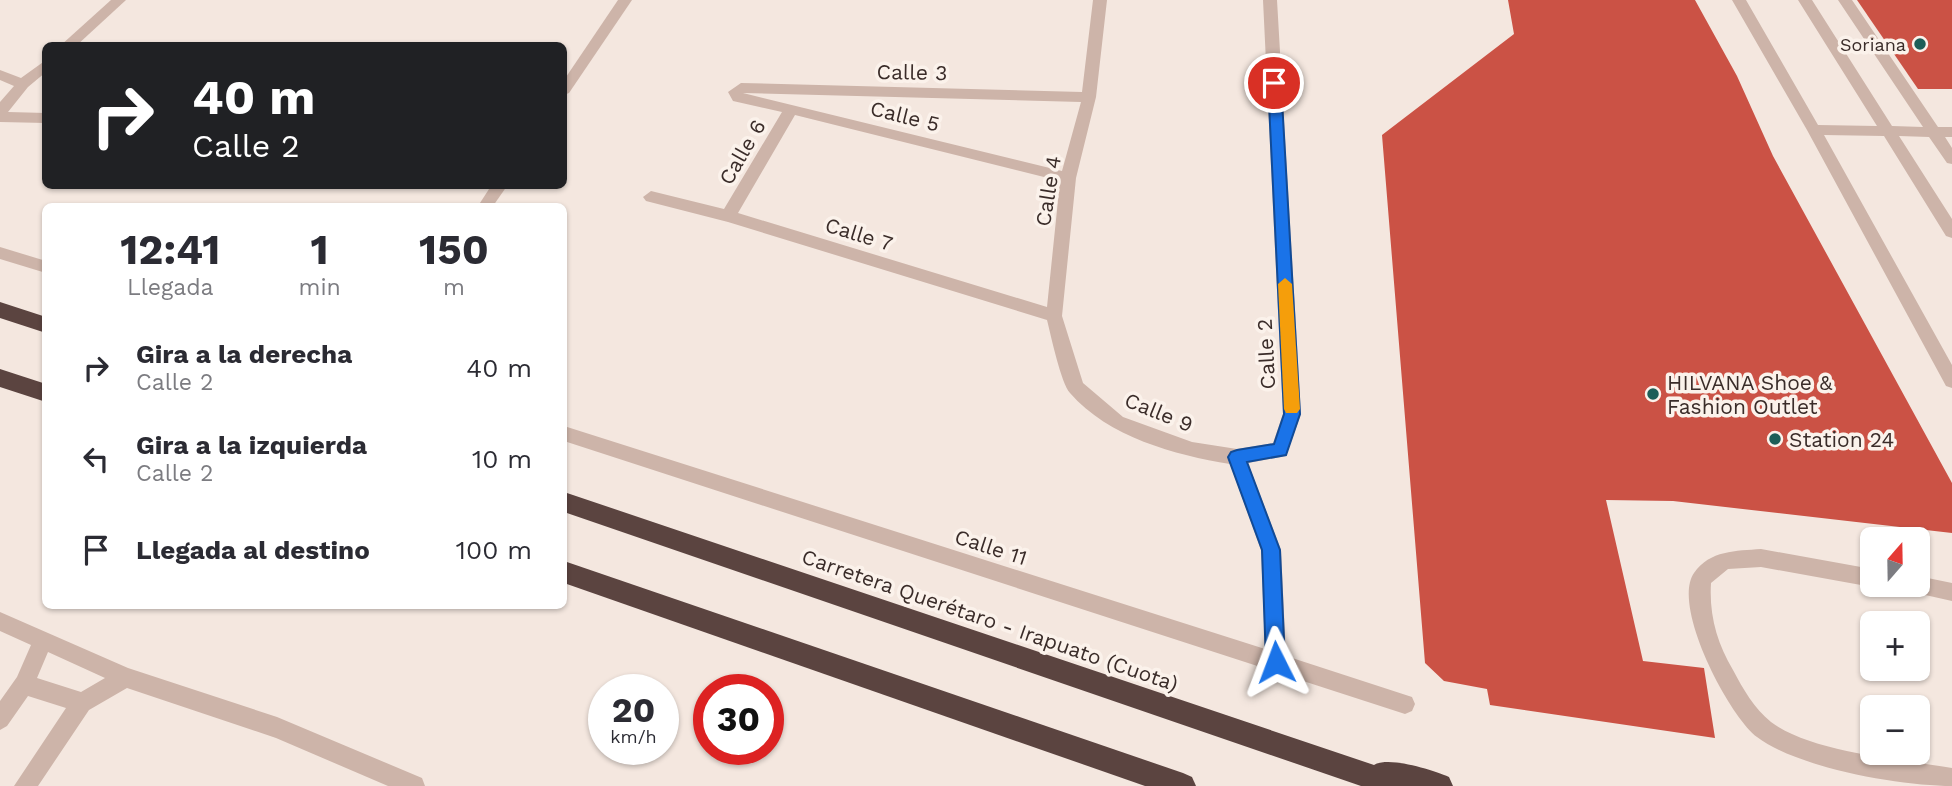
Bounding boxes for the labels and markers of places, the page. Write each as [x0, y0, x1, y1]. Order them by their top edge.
place label: Soriana [1840, 34, 1906, 55]
marker: Soriana [1912, 36, 1928, 52]
pin [1244, 53, 1304, 113]
place label: HILVANA Shoe & Fashion Outlet [1667, 370, 1833, 419]
marker: HILVANA Shoe & Fashion Outlet [1645, 386, 1661, 402]
place label: Station 24 [1789, 427, 1894, 452]
marker: Station 24 [1767, 431, 1783, 447]

